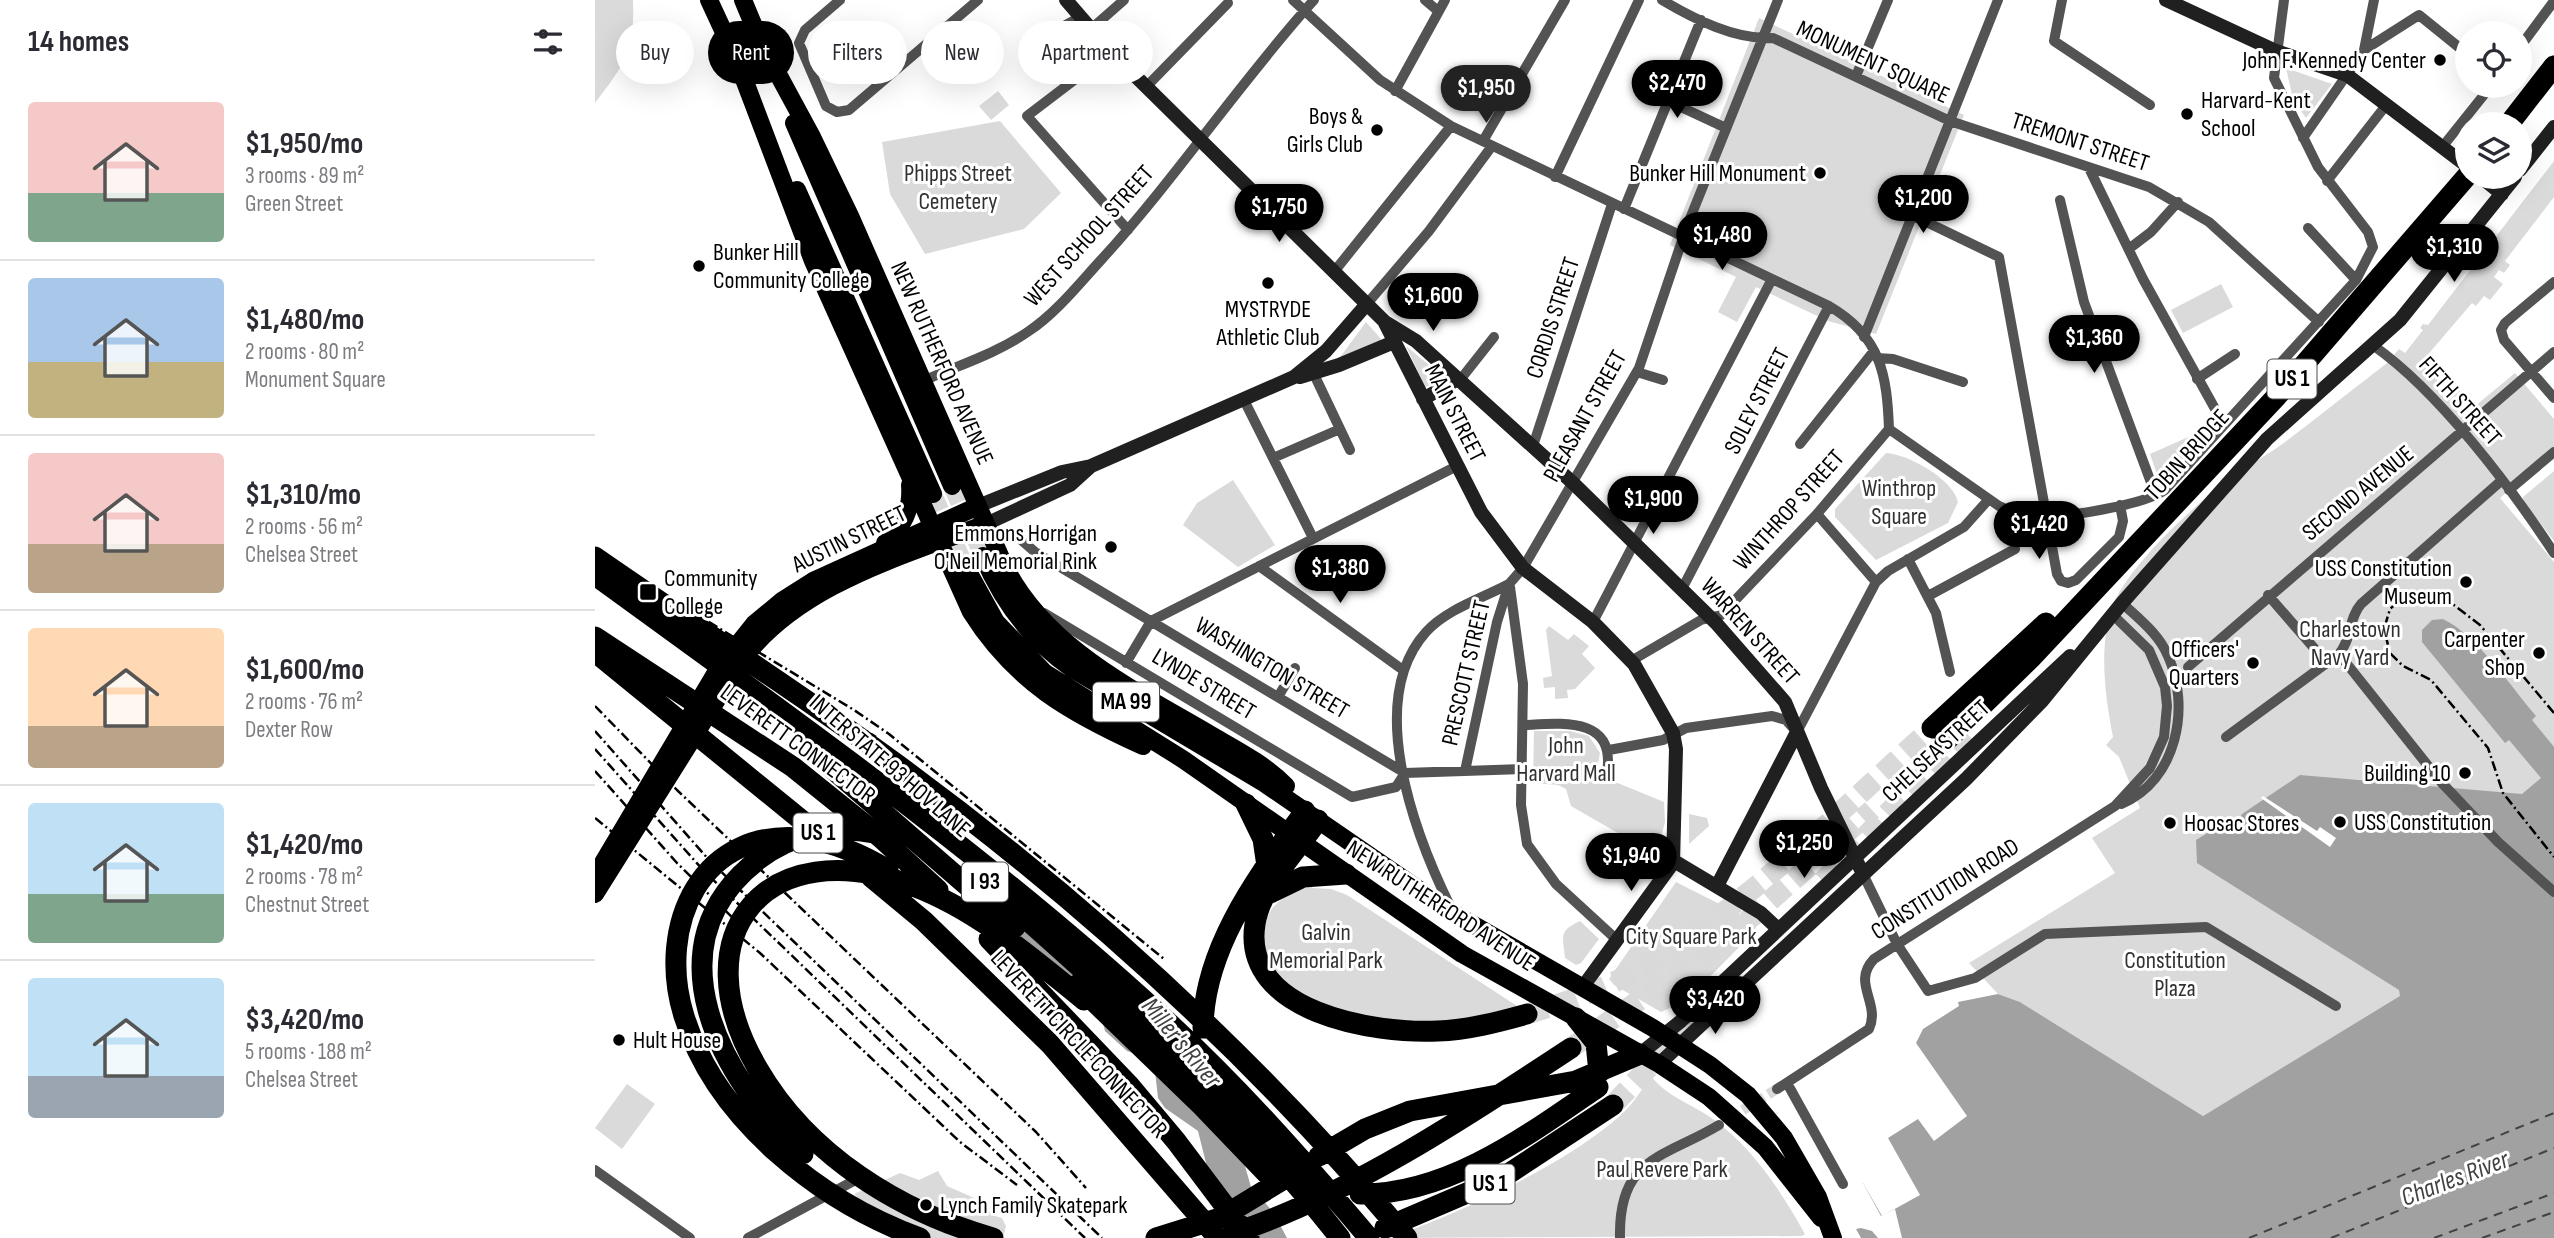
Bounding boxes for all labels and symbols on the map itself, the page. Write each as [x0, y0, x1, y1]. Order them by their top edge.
street label: MONUMENT SQUARE [1792, 14, 1954, 110]
place label: John F. Kennedy Center [2241, 46, 2426, 75]
marker: John F. Kennedy Center [2432, 52, 2448, 68]
pin: $2,470 [1620, 60, 1734, 120]
pin: $1,950 [1429, 66, 1543, 125]
place label: Harvard-Kent School [2201, 86, 2311, 143]
place label: Boys & Girls Club [1287, 102, 1363, 159]
street label: TREMONT STREET [2007, 106, 2153, 178]
marker: Harvard-Kent School [2179, 106, 2195, 122]
marker: Boys & Girls Club [1369, 122, 1385, 138]
park label: Phipps Street Cemetery [904, 159, 1012, 216]
street label: WEST SCHOOL STREET [1018, 159, 1160, 313]
place label: Bunker Hill Monument [1629, 159, 1806, 188]
marker: Bunker Hill Monument [1812, 165, 1828, 181]
pin: $1,200 [1866, 176, 1980, 235]
pin: $1,750 [1222, 184, 1336, 244]
pin: $1,480 [1665, 212, 1779, 272]
pin: $1,310 [2397, 224, 2511, 284]
place label: Bunker Hill Community College [713, 238, 870, 295]
street label: CORDIS STREET [1520, 254, 1586, 382]
street label: NEW RUTHERFORD AVENUE [884, 257, 1000, 469]
marker: Bunker Hill Community College [691, 258, 707, 274]
pin: $1,600 [1376, 274, 1490, 333]
marker: MYSTRYDE Athletic Club [1260, 275, 1276, 291]
place label: MYSTRYDE Athletic Club [1215, 295, 1320, 352]
pin: $1,360 [2037, 316, 2151, 375]
street label: SOLEY STREET [1718, 343, 1796, 459]
street label: PLEASANT STREET [1537, 345, 1633, 487]
street label: FIFTH STREET [2412, 350, 2508, 452]
street label: MAIN STREET [1418, 359, 1492, 467]
road number: US 1 [2267, 360, 2317, 398]
street label: TOBIN BRIDGE [2138, 403, 2236, 507]
street label: SECOND AVENUE [2296, 439, 2420, 547]
street label: WINTHROP STREET [1727, 444, 1851, 576]
park label: Winthrop Square [1862, 474, 1936, 531]
pin: $1,900 [1596, 476, 1710, 536]
street label: AUSTIN STREET [786, 499, 911, 579]
pin: $1,420 [1982, 502, 2096, 561]
place label: Emmons Horrigan O'Neil Memorial Rink [934, 519, 1097, 576]
marker: Emmons Horrigan O'Neil Memorial Rink [1103, 539, 1119, 555]
pin: $1,380 [1283, 546, 1397, 605]
place label: USS Constitution Museum [2315, 554, 2452, 611]
place label: Community College [664, 564, 758, 621]
street label: WARREN STREET [1694, 572, 1806, 691]
marker: USS Constitution Museum [2458, 574, 2474, 590]
marker: Community College [638, 582, 658, 602]
street label: PRESCOTT STREET [1435, 597, 1497, 748]
street label: WASHINGTON STREET [1190, 611, 1354, 725]
park label: Charlestown Navy Yard [2299, 615, 2401, 672]
place label: Carpenter Shop [2444, 625, 2525, 682]
place label: Officers' Quarters [2169, 635, 2239, 692]
street label: LYNDE STREET [1147, 642, 1261, 726]
marker: Carpenter Shop [2531, 645, 2547, 661]
marker: Officers' Quarters [2245, 655, 2261, 671]
street label: LEVERETT CONNECTOR [715, 678, 881, 810]
road number: MA 99 [1093, 682, 1159, 722]
street label: INTERSTATE 93 HOV LANE [804, 688, 976, 844]
street label: CHELSEA STREET [1876, 693, 1996, 808]
park label: John Harvard Mall [1516, 731, 1616, 788]
place label: Building 10 [2364, 759, 2451, 788]
marker: Building 10 [2457, 765, 2473, 781]
place label: USS Constitution [2354, 808, 2491, 837]
place label: Hoosac Stores [2184, 809, 2299, 838]
road number: US 1 [793, 814, 843, 852]
marker: USS Constitution [2332, 814, 2348, 830]
marker: Hoosac Stores [2162, 815, 2178, 831]
pin: $1,250 [1747, 820, 1861, 880]
street label: CONSTITUTION ROAD [1866, 832, 2024, 946]
street label: NEW RUTHERFORD AVENUE [1341, 834, 1541, 978]
pin: $1,940 [1574, 834, 1688, 893]
road number: I 93 [962, 862, 1008, 902]
park label: Galvin Memorial Park [1269, 918, 1383, 975]
park label: City Square Park [1625, 922, 1757, 951]
street label: LEVERETT CIRCLE CONNECTOR [984, 944, 1174, 1144]
park label: Constitution Plaza [2124, 946, 2226, 1003]
pin: $3,420 [1658, 976, 1772, 1036]
water label: Miller's River [1135, 992, 1229, 1095]
place label: Hult House [633, 1026, 721, 1055]
marker: Hult House [611, 1032, 627, 1048]
water label: Charles River [2397, 1144, 2515, 1214]
park label: Paul Revere Park [1596, 1155, 1728, 1184]
road number: US 1 [1465, 1164, 1515, 1204]
place label: Lynch Family Skatepark [940, 1191, 1128, 1220]
marker: Lynch Family Skatepark [918, 1197, 934, 1213]

